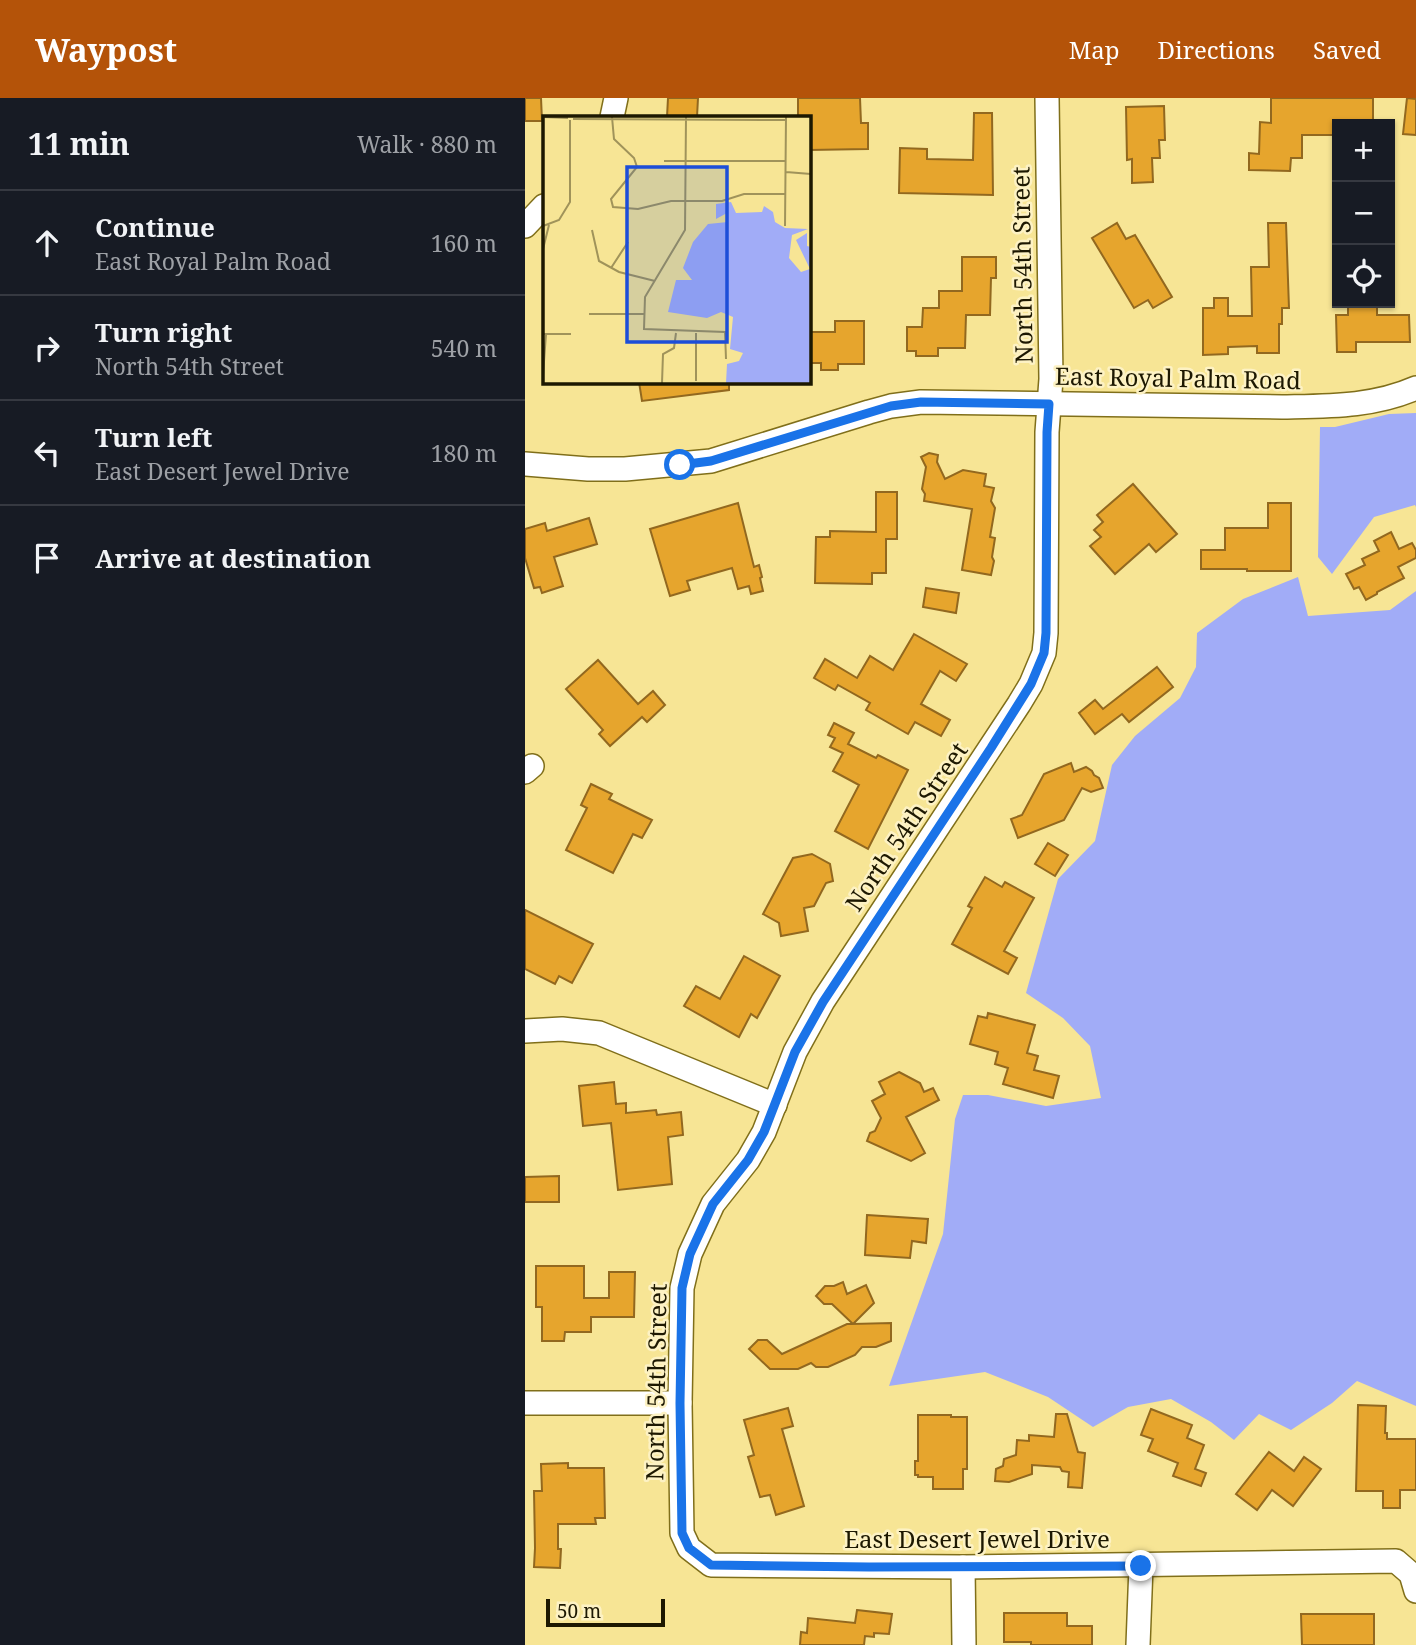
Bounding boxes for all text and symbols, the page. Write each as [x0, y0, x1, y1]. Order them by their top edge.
text: Waypost [35, 27, 177, 72]
text: Map [1069, 33, 1120, 66]
text: Directions [1158, 33, 1275, 66]
text: Saved [1313, 33, 1381, 66]
inset map [543, 116, 810, 383]
map controls [1332, 119, 1395, 308]
button: + [1332, 119, 1395, 182]
text: 11 min [28, 123, 130, 164]
text: Walk · 880 m [357, 128, 497, 160]
street label: North 54th Street [1003, 166, 1040, 364]
button: − [1332, 182, 1395, 245]
text: Continue [95, 209, 215, 245]
icon: ahead [28, 224, 66, 262]
text: 160 m [431, 227, 497, 259]
text: East Royal Palm Road [95, 245, 331, 277]
button: locate [1332, 245, 1395, 308]
text: Turn right [95, 314, 232, 350]
icon: right [28, 329, 66, 367]
text: 540 m [431, 332, 497, 364]
text: North 54th Street [95, 350, 284, 382]
street label: East Royal Palm Road [1055, 359, 1302, 396]
text: Turn left [95, 419, 212, 455]
icon: left [28, 434, 66, 472]
text: 180 m [431, 437, 497, 469]
route start [664, 449, 695, 480]
text: East Desert Jewel Drive [95, 455, 350, 487]
icon: arrive [28, 539, 66, 577]
text: Arrive at destination [95, 540, 371, 576]
street label: North 54th Street [837, 735, 975, 917]
street label: North 54th Street [637, 1283, 674, 1481]
street label: East Desert Jewel Drive [844, 1522, 1110, 1555]
route end [1125, 1550, 1156, 1581]
scale bar [546, 1596, 665, 1628]
text: 50 m [557, 1598, 601, 1624]

